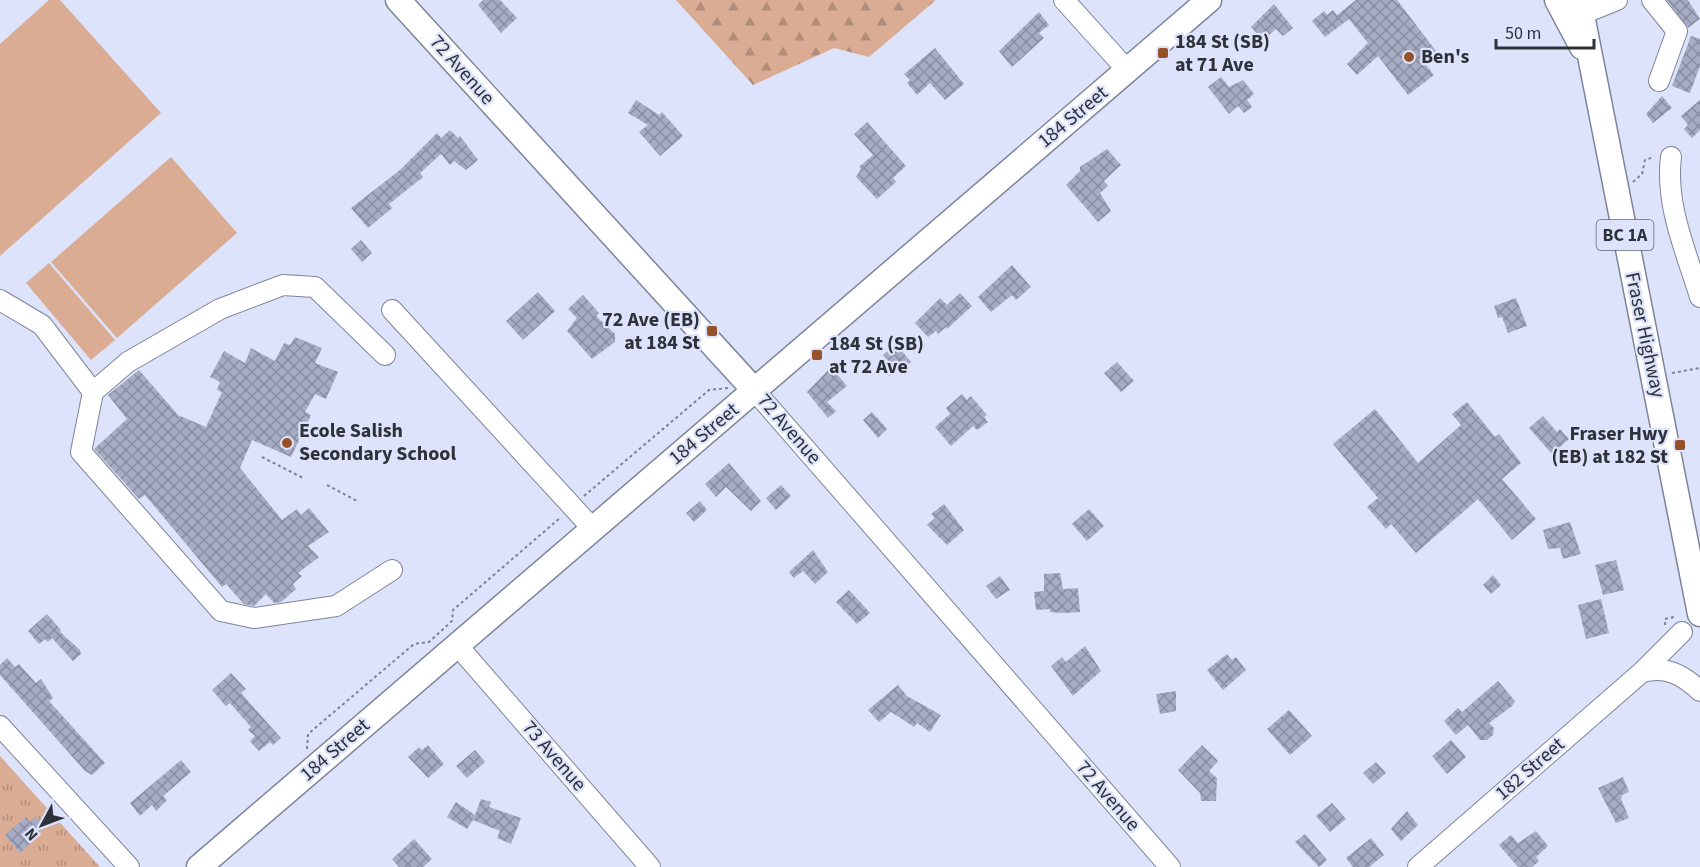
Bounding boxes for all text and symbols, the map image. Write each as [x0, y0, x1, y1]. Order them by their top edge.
scale bar [1496, 12, 1594, 50]
text: 50 m [1505, 21, 1541, 46]
place label: 184 St (SB) at 71 Ave [1175, 28, 1270, 79]
street label: 72 Avenue [423, 29, 501, 111]
place label: Ben's [1421, 43, 1470, 71]
marker: 184 St (SB) at 71 Ave [1156, 46, 1170, 60]
marker: Ben's [1402, 50, 1416, 64]
street label: 184 Street [1032, 79, 1114, 155]
road number: BC 1A [1596, 220, 1654, 250]
street label: Fraser Highway [1618, 270, 1672, 401]
place label: 72 Ave (EB) at 184 St [602, 306, 700, 357]
marker: 72 Ave (EB) at 184 St [705, 324, 719, 338]
place label: 184 St (SB) at 72 Ave [829, 330, 924, 381]
marker: 184 St (SB) at 72 Ave [810, 348, 824, 362]
street label: 72 Avenue [750, 388, 828, 471]
street label: 184 Street [663, 396, 745, 472]
place label: Ecole Salish Secondary School [299, 417, 456, 468]
place label: Fraser Hwy (EB) at 182 St [1551, 420, 1669, 471]
marker: Ecole Salish Secondary School [280, 436, 294, 450]
marker: Fraser Hwy (EB) at 182 St [1673, 438, 1687, 452]
street label: 184 Street [294, 712, 376, 788]
street label: 73 Avenue [515, 715, 593, 798]
street label: 182 Street [1489, 731, 1571, 807]
street label: 72 Avenue [1069, 755, 1147, 838]
north arrow [12, 795, 72, 855]
text: N [20, 823, 43, 845]

